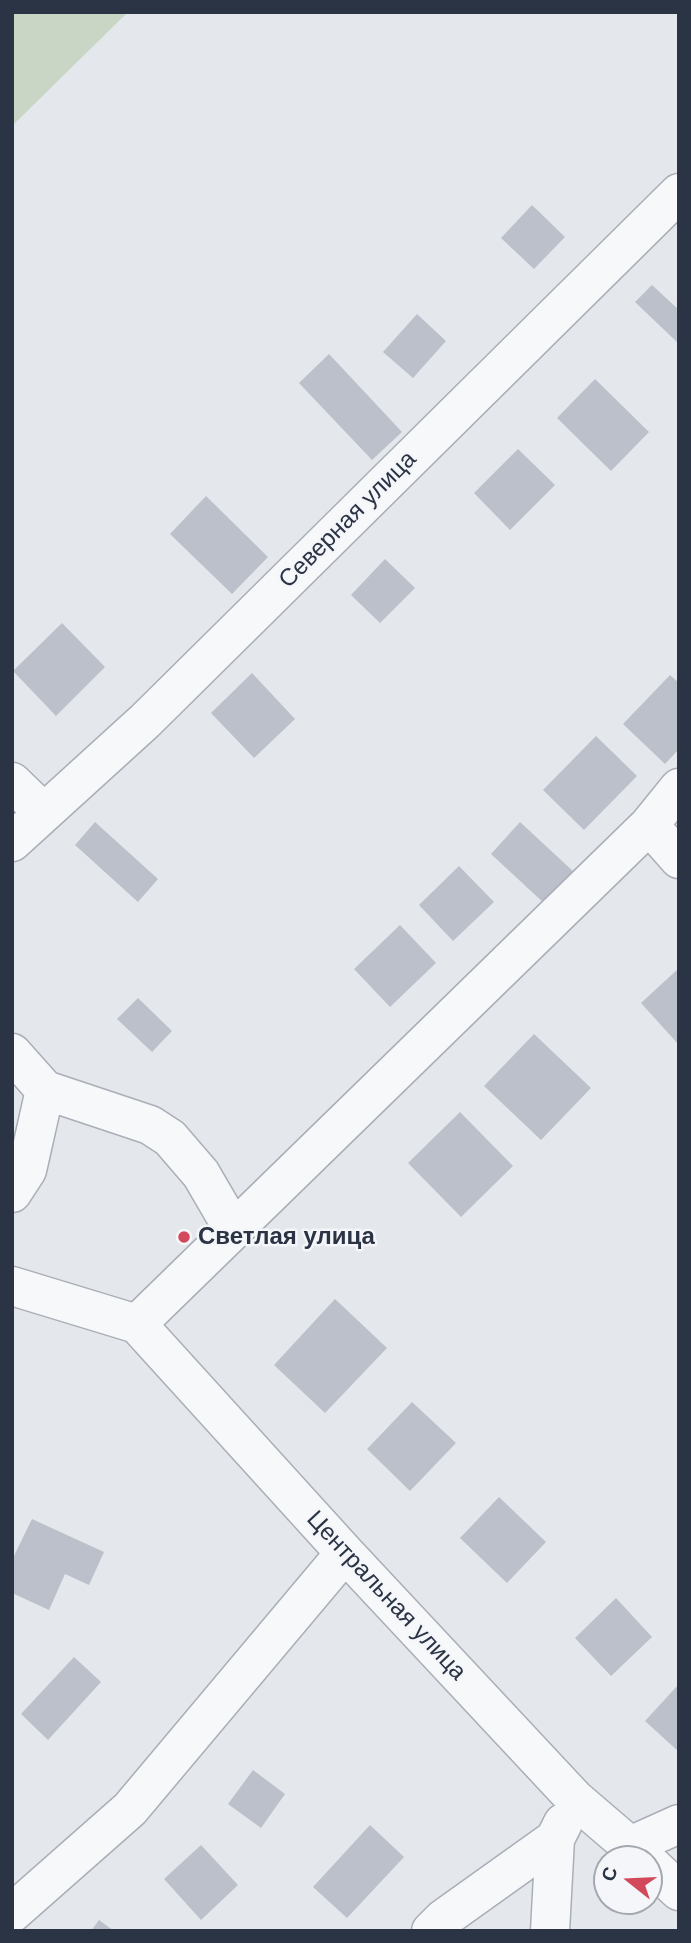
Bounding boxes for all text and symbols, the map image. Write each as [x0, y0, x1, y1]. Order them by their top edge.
street label: Северная улица [273, 445, 423, 595]
place label: Светлая улица [198, 1223, 375, 1251]
marker: Светлая улица [176, 1229, 192, 1245]
street label: Центральная улица [300, 1505, 472, 1687]
north arrow [593, 1845, 663, 1915]
text: С [597, 1864, 622, 1884]

